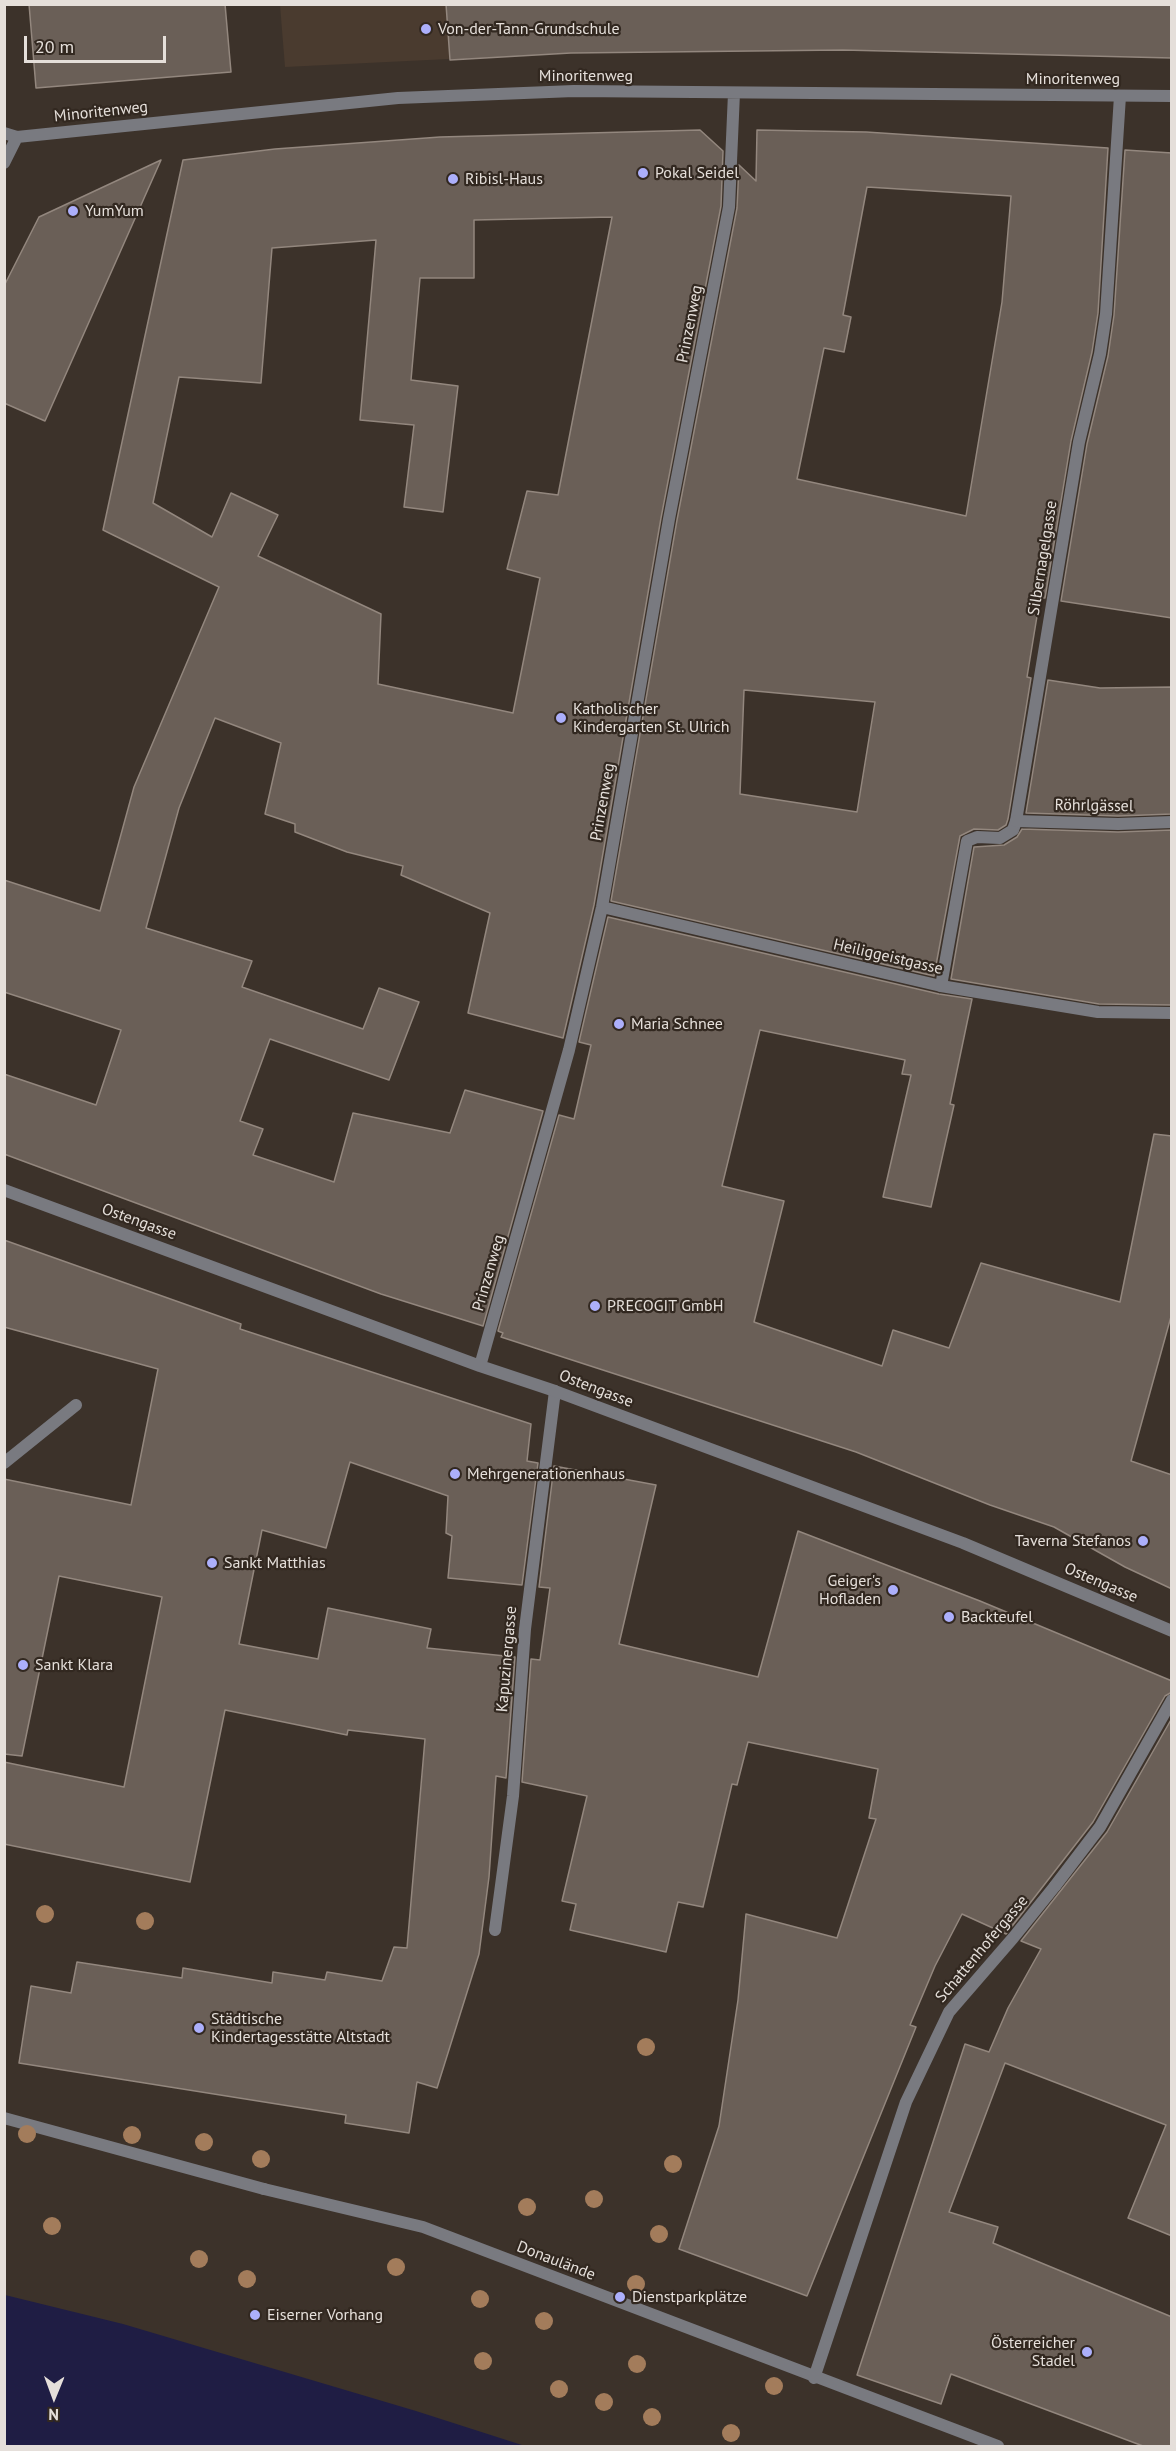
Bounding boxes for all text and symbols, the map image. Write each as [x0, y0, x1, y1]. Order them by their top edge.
place label: Von-der-Tann-Grundschule [438, 19, 620, 39]
marker: Von-der-Tann-Grundschule [419, 22, 433, 36]
scale bar [27, 24, 170, 62]
text: 20 m [35, 35, 74, 58]
street label: Minoritenweg [539, 66, 633, 86]
street label: Minoritenweg [1026, 69, 1120, 89]
street label: Minoritenweg [53, 98, 149, 126]
place label: Pokal Seidel [655, 163, 739, 183]
marker: Pokal Seidel [636, 166, 650, 180]
place label: Ribisl-Haus [465, 169, 543, 189]
marker: Ribisl-Haus [446, 172, 460, 186]
place label: YumYum [85, 201, 144, 221]
marker: YumYum [66, 204, 80, 218]
street label: Prinzenweg [673, 284, 707, 364]
street label: Silbernagelgasse [1024, 499, 1062, 617]
place label: Katholischer Kindergarten St. Ulrich [573, 699, 729, 737]
marker: Katholischer Kindergarten St. Ulrich [554, 711, 568, 725]
street label: Prinzenweg [587, 762, 619, 842]
street label: Röhrlgässel [1054, 796, 1134, 816]
street label: Heiliggeistgasse [831, 935, 945, 979]
place label: Maria Schnee [631, 1014, 723, 1034]
marker: Maria Schnee [612, 1017, 626, 1031]
street label: Ostengasse [99, 1200, 179, 1244]
street label: Prinzenweg [469, 1232, 509, 1314]
place label: PRECOGIT GmbH [607, 1296, 723, 1316]
marker: PRECOGIT GmbH [588, 1299, 602, 1313]
street label: Ostengasse [556, 1366, 636, 1412]
place label: Mehrgenerationenhaus [467, 1464, 625, 1484]
marker: Mehrgenerationenhaus [448, 1467, 462, 1481]
place label: Taverna Stefanos [1015, 1531, 1131, 1551]
marker: Taverna Stefanos [1136, 1534, 1150, 1548]
place label: Sankt Matthias [224, 1553, 326, 1573]
marker: Sankt Matthias [205, 1556, 219, 1570]
street label: Ostengasse [1061, 1559, 1141, 1607]
place label: Geiger's Hofladen [819, 1571, 881, 1609]
marker: Geiger's Hofladen [886, 1583, 900, 1597]
street label: Kapuzinergasse [493, 1605, 521, 1713]
place label: Backteufel [961, 1607, 1033, 1627]
marker: Backteufel [942, 1610, 956, 1624]
place label: Sankt Klara [35, 1655, 113, 1675]
marker: Sankt Klara [16, 1658, 30, 1672]
street label: Schattenhofergasse [932, 1892, 1032, 2006]
place label: Städtische Kindertagesstätte Altstadt [211, 2009, 390, 2047]
marker: Städtische Kindertagesstätte Altstadt [192, 2021, 206, 2035]
street label: Donaulände [514, 2237, 598, 2285]
place label: Dienstparkplätze [632, 2287, 747, 2307]
marker: Dienstparkplätze [613, 2290, 627, 2304]
place label: Eiserner Vorhang [267, 2305, 383, 2325]
marker: Eiserner Vorhang [248, 2308, 262, 2322]
place label: Österreicher Stadel [991, 2333, 1075, 2371]
marker: Österreicher Stadel [1080, 2345, 1094, 2359]
north arrow [24, 2367, 84, 2427]
text: N [48, 2405, 59, 2425]

